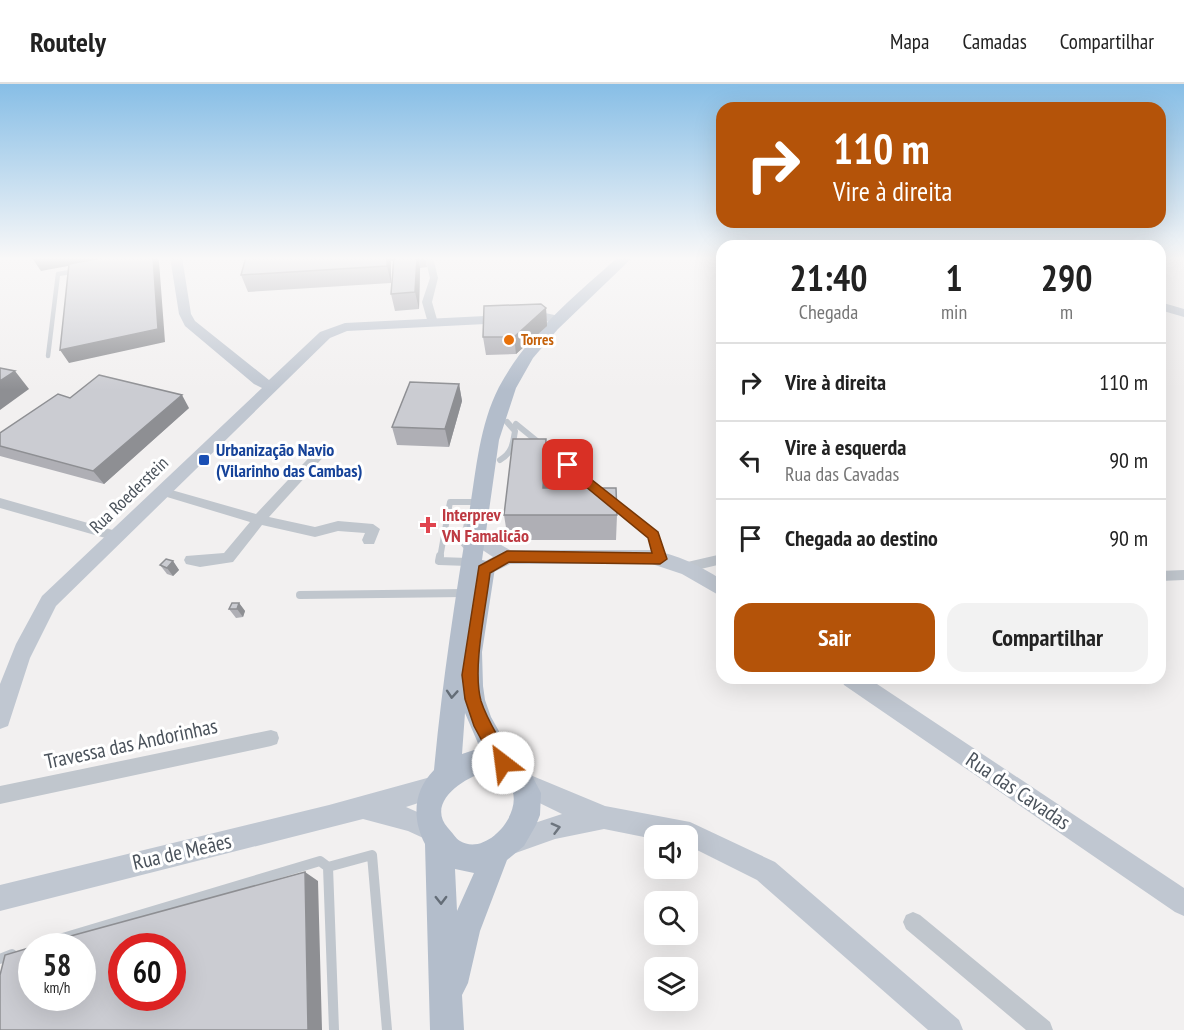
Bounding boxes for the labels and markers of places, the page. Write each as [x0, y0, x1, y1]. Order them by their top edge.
place label: Torres [521, 330, 554, 349]
marker: Torres [502, 333, 516, 347]
place label: Urbanização Navio (Vilarinho das Cambas) [216, 438, 362, 482]
pin [542, 439, 593, 490]
marker: Urbanização Navio (Vilarinho das Cambas) [197, 453, 211, 467]
place label: Interprev VN Famalicão [441, 503, 529, 547]
marker: Interprev VN Famalicão [419, 516, 437, 534]

